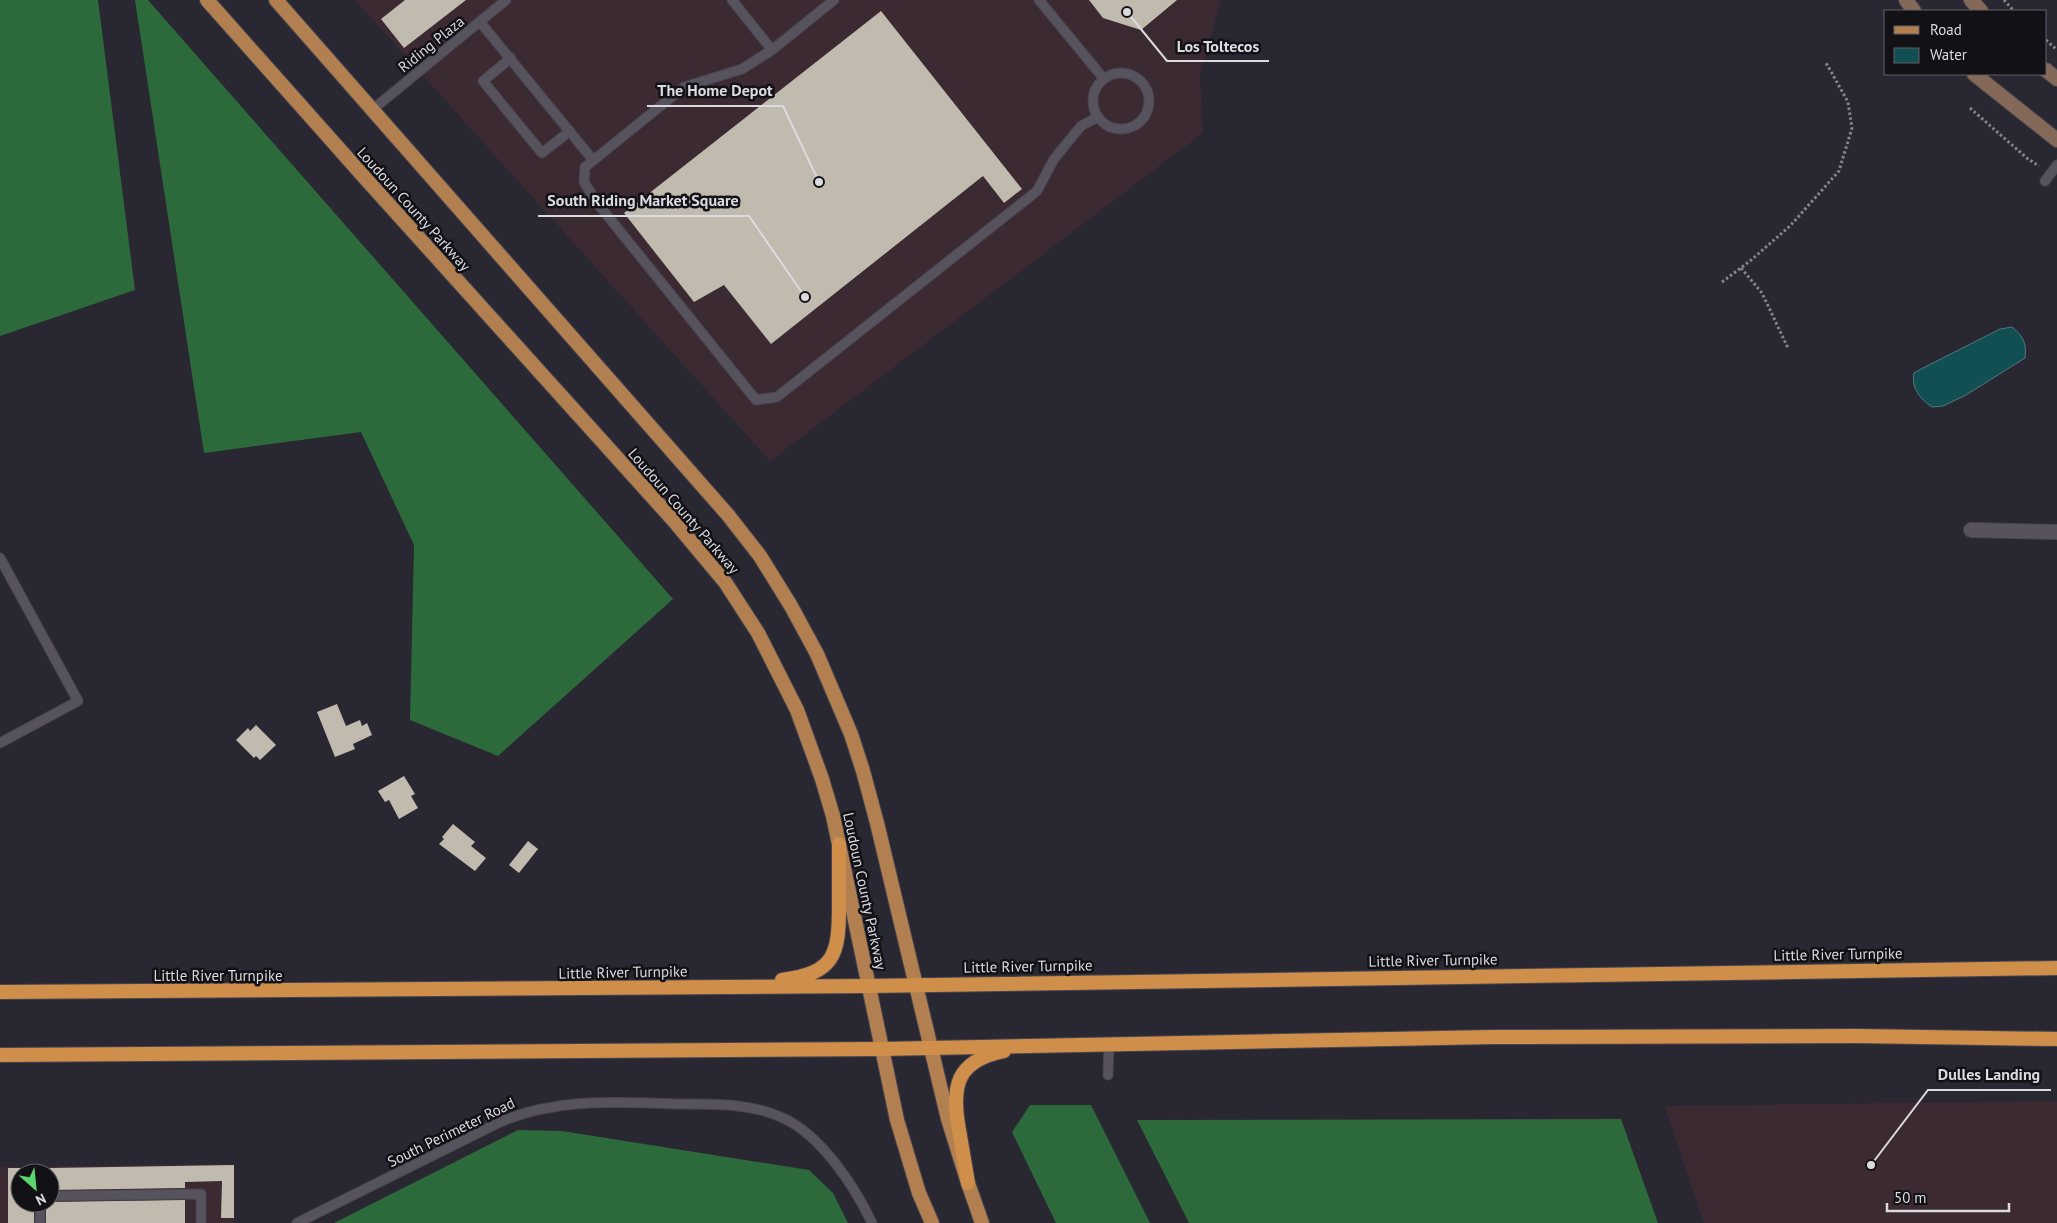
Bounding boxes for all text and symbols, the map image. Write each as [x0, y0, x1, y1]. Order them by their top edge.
legend [1884, 10, 2047, 75]
street label: Riding Plaza [394, 12, 468, 76]
text: Road [1930, 20, 1962, 39]
callout: Los Toltecos [1167, 30, 1269, 61]
text: Los Toltecos [1177, 36, 1259, 56]
text: Water [1930, 45, 1967, 64]
callout: The Home Depot [647, 75, 783, 106]
text: The Home Depot [657, 80, 773, 100]
street label: Loudoun County Parkway [353, 143, 475, 275]
callout: South Riding Market Square [538, 185, 749, 216]
text: South Riding Market Square [547, 190, 739, 210]
street label: Loudoun County Parkway [624, 444, 744, 578]
street label: Loudoun County Parkway [839, 811, 891, 971]
street label: Little River Turnpike [1773, 943, 1903, 965]
street label: Little River Turnpike [1368, 949, 1498, 971]
street label: Little River Turnpike [963, 955, 1093, 977]
street label: Little River Turnpike [558, 961, 688, 983]
street label: Little River Turnpike [153, 966, 283, 985]
callout: Dulles Landing [1928, 1059, 2051, 1090]
text: Dulles Landing [1938, 1064, 2040, 1084]
street label: South Perimeter Road [384, 1093, 518, 1171]
north arrow [10, 1163, 60, 1213]
scale bar [1887, 1180, 2010, 1212]
text: 50 m [1894, 1188, 1927, 1207]
text: N [33, 1189, 49, 1210]

